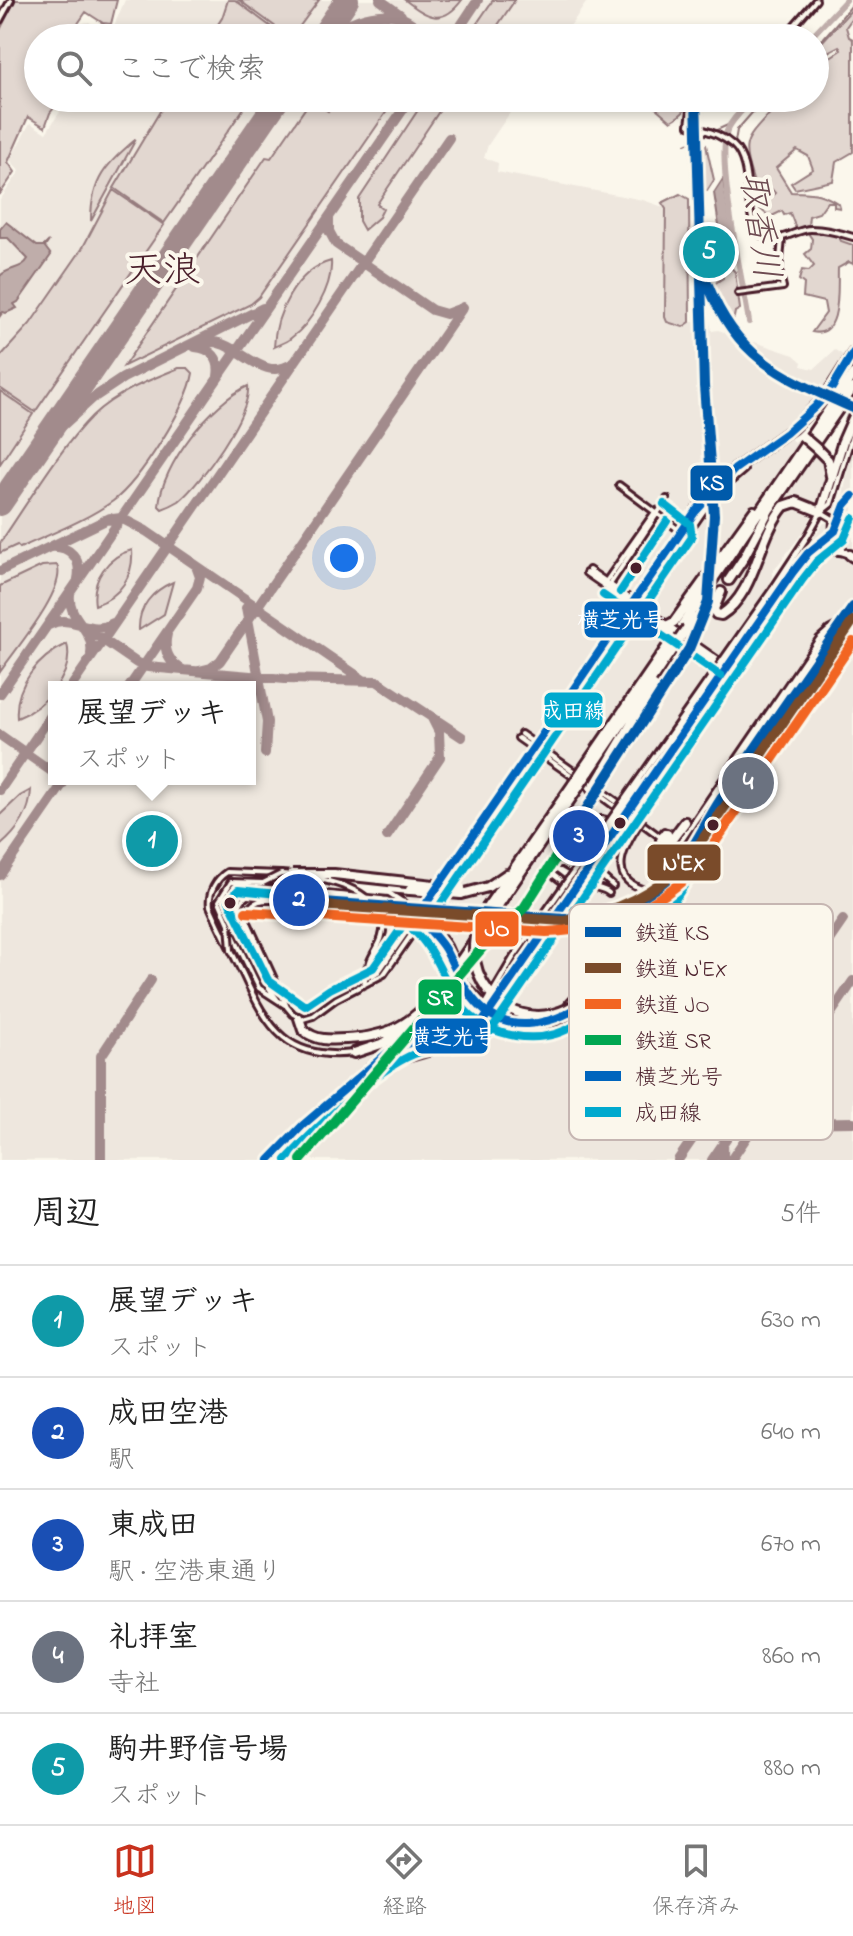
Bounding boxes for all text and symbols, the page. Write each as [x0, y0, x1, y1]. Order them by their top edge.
search box [24, 24, 829, 112]
icon: search [52, 46, 96, 90]
text: ここで検索 [116, 49, 266, 93]
water label: 取香川 [724, 168, 791, 283]
pin: 5 [683, 222, 735, 282]
district label: 天浪 [124, 245, 200, 301]
line badge: KS [689, 464, 734, 502]
text: KS [700, 469, 724, 501]
your location [324, 538, 364, 578]
unlabelled marker [628, 560, 644, 576]
line badge: 横芝光号 [583, 600, 659, 639]
text: 横芝光号 [577, 606, 665, 638]
popup [48, 681, 256, 785]
line badge: 成田線 [543, 691, 604, 729]
text: 展望デッキ [77, 693, 227, 737]
text: 成田線 [540, 697, 606, 729]
text: スポット [77, 742, 181, 780]
pin: 4 [722, 753, 774, 813]
pin: 3 [553, 806, 605, 866]
pin: 1 [126, 811, 178, 871]
unlabelled marker [612, 815, 628, 831]
unlabelled marker [705, 817, 721, 833]
line badge: N'EX [646, 843, 722, 882]
text: N'EX [662, 849, 706, 881]
pin: 2 [273, 870, 325, 930]
unlabelled marker [222, 895, 238, 911]
legend [569, 904, 833, 1140]
line badge: JO [474, 910, 520, 948]
text: JO [484, 915, 510, 947]
text: 鉄道 KS [635, 919, 709, 951]
text: 鉄道 N'EX [635, 955, 728, 987]
line badge: SR [417, 978, 463, 1016]
text: SR [427, 984, 454, 1016]
text: 鉄道 JO [635, 991, 710, 1023]
line badge: 横芝光号 [414, 1017, 489, 1055]
text: 横芝光号 [408, 1023, 496, 1055]
text: 鉄道 SR [635, 1027, 712, 1059]
text: 横芝光号 [635, 1063, 723, 1095]
text: 成田線 [635, 1099, 701, 1131]
text: 周辺 [32, 1190, 100, 1240]
text: 5件 [780, 1196, 821, 1234]
text: 展望デッキ [108, 1281, 258, 1325]
text: 1 [54, 1302, 62, 1340]
text: 630 m [761, 1302, 821, 1340]
text: スポット [108, 1330, 212, 1368]
text: 成田空港 [108, 1393, 228, 1437]
text: 2 [52, 1414, 64, 1452]
text: 640 m [761, 1414, 821, 1452]
text: 駅 [108, 1442, 134, 1480]
text: 東成田 [108, 1505, 198, 1549]
text: 3 [53, 1526, 63, 1564]
text: 670 m [761, 1526, 821, 1564]
text: 駅 · 空港東通り [108, 1554, 283, 1592]
text: 礼拝室 [108, 1617, 198, 1661]
text: 4 [53, 1638, 63, 1676]
text: 860 m [762, 1638, 821, 1676]
text: 寺社 [108, 1666, 160, 1704]
text: 駒井野信号場 [108, 1729, 288, 1773]
text: 5 [51, 1750, 65, 1788]
text: 880 m [764, 1750, 821, 1788]
text: スポット [108, 1778, 212, 1816]
tab: 地図 [113, 1839, 157, 1924]
tab: 経路 [382, 1839, 426, 1924]
tab: 保存済み [652, 1839, 740, 1924]

